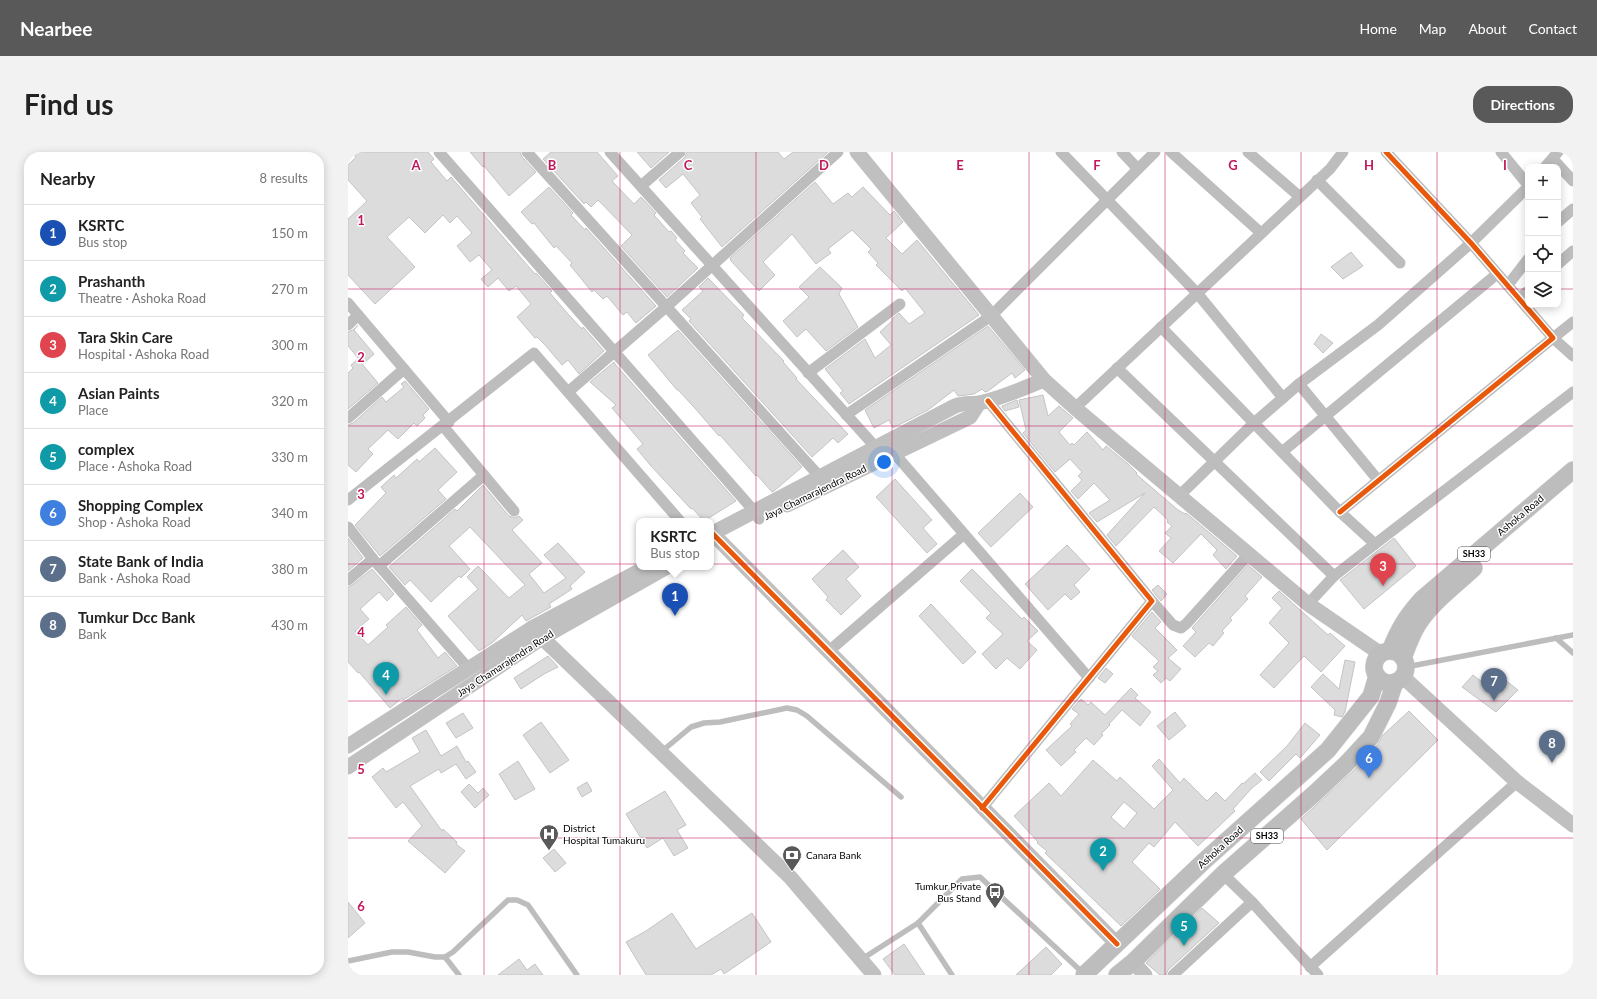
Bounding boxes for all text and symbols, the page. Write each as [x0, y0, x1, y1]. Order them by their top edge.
text: Nearbee [20, 17, 92, 40]
text: Home [1359, 20, 1397, 37]
text: Map [1419, 20, 1446, 37]
text: About [1468, 20, 1506, 37]
text: Contact [1528, 20, 1577, 37]
button: Directions [1473, 86, 1573, 123]
text: Find us [24, 87, 114, 121]
text: A [410, 157, 421, 173]
text: B [548, 157, 557, 173]
text: C [684, 157, 693, 173]
text: D [819, 157, 829, 173]
text: E [956, 157, 964, 173]
text: F [1093, 157, 1101, 173]
text: G [1228, 157, 1238, 173]
text: H [1364, 157, 1374, 173]
text: I [1503, 157, 1507, 173]
map controls [1525, 164, 1561, 308]
button: + [1525, 164, 1561, 200]
text: Nearby [40, 168, 95, 189]
text: 8 results [260, 170, 308, 186]
button: − [1525, 200, 1561, 236]
text: 1 [357, 212, 365, 228]
text: KSRTC [78, 216, 124, 234]
text: 1 [49, 225, 57, 241]
text: 150 m [271, 225, 308, 241]
text: Bus stop [78, 234, 127, 250]
button: locate [1525, 236, 1561, 272]
text: Prashanth [78, 272, 145, 290]
button: layers [1525, 272, 1561, 308]
text: 2 [49, 281, 57, 297]
text: 270 m [271, 281, 308, 297]
text: Theatre · Ashoka Road [78, 290, 206, 306]
text: Tara Skin Care [78, 328, 173, 346]
text: 3 [49, 337, 57, 353]
text: 300 m [271, 337, 308, 353]
text: Hospital · Ashoka Road [78, 346, 209, 362]
text: 2 [357, 349, 365, 365]
text: Asian Paints [78, 384, 160, 402]
text: 4 [49, 393, 57, 409]
text: 320 m [271, 393, 308, 409]
text: Place [78, 402, 108, 418]
text: complex [78, 440, 134, 458]
text: 5 [49, 449, 57, 465]
text: 330 m [271, 449, 308, 465]
your location [874, 452, 894, 472]
text: Place · Ashoka Road [78, 458, 192, 474]
street label: Jaya Chamarajendra Road [762, 462, 868, 522]
text: 3 [357, 486, 365, 502]
street label: Ashoka Road [1494, 492, 1546, 538]
text: Shopping Complex [78, 496, 203, 514]
text: 6 [49, 505, 57, 521]
text: 340 m [271, 505, 308, 521]
text: Shop · Ashoka Road [78, 514, 191, 530]
popup [636, 518, 714, 570]
text: KSRTC [650, 527, 697, 545]
text: Bus stop [650, 545, 700, 561]
road number: SH33 [1458, 547, 1490, 561]
text: State Bank of India [78, 552, 204, 570]
pin: 3 [1370, 553, 1396, 586]
text: 7 [49, 561, 57, 577]
text: 380 m [271, 561, 308, 577]
text: Bank · Ashoka Road [78, 570, 191, 586]
pin: 1 [662, 583, 688, 616]
text: Tumkur Dcc Bank [78, 608, 195, 626]
text: 8 [49, 617, 57, 633]
text: 430 m [271, 617, 308, 633]
text: 4 [357, 624, 365, 640]
text: Bank [78, 626, 107, 642]
street label: Jaya Chamarajendra Road [455, 627, 555, 699]
pin: 4 [373, 662, 399, 695]
pin: 7 [1481, 668, 1507, 701]
pin: 8 [1539, 730, 1565, 763]
pin: 6 [1356, 745, 1382, 778]
text: 5 [357, 761, 365, 777]
place label: District Hospital Tumakuru [563, 822, 645, 846]
hospital icon: District Hospital Tumakuru [538, 823, 560, 851]
street label: Ashoka Road [1195, 823, 1245, 871]
road number: SH33 [1251, 829, 1283, 843]
pin: 2 [1090, 838, 1116, 871]
bank icon: Canara Bank [781, 844, 803, 872]
place label: Canara Bank [806, 849, 862, 861]
place label: Tumkur Private Bus Stand [915, 880, 981, 904]
bus stop icon: Tumkur Private Bus Stand [984, 881, 1006, 909]
text: 6 [357, 898, 365, 914]
pin: 5 [1171, 913, 1197, 946]

